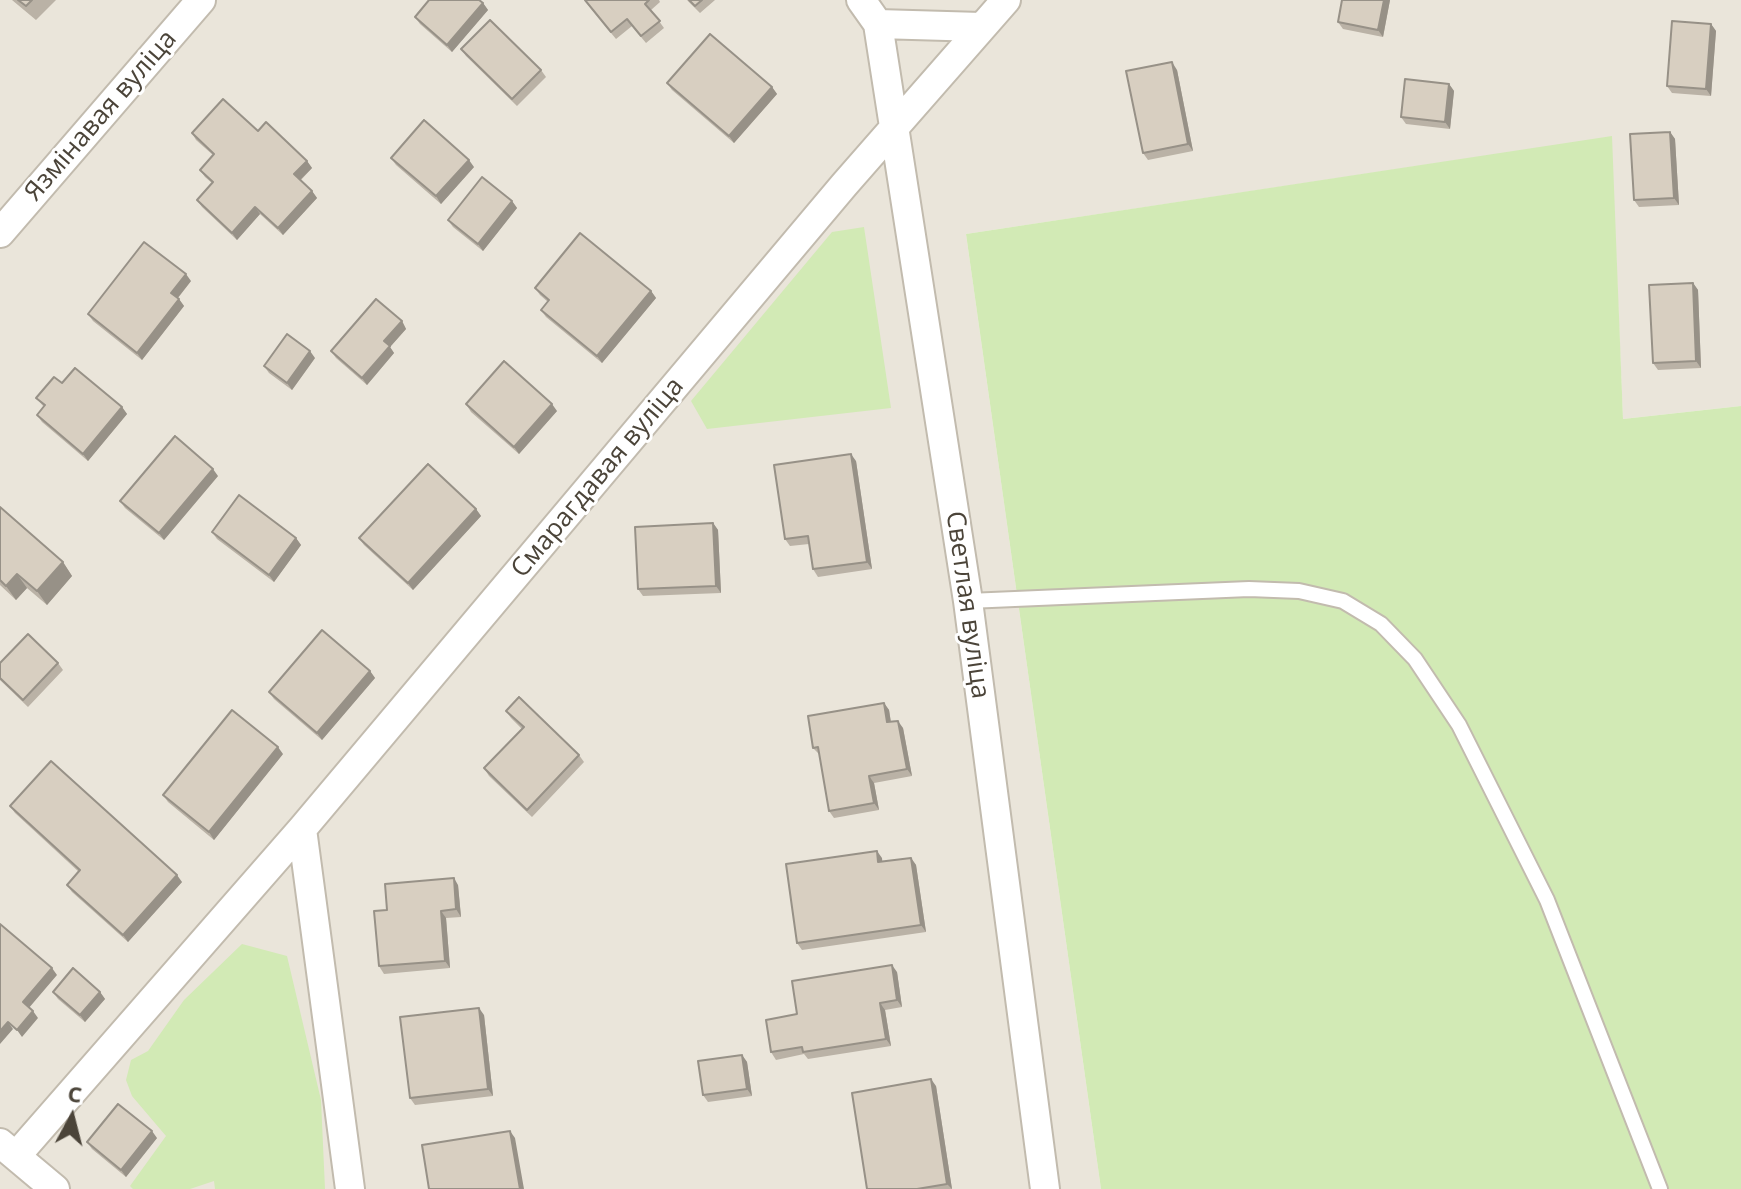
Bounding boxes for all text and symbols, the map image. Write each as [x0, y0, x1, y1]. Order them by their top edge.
street label: Язмінавая вуліца [18, 24, 184, 208]
street label: Смарагдавая вуліца [505, 372, 691, 584]
street label: Светлая вуліца [938, 509, 996, 701]
north arrow [32, 1077, 112, 1157]
text: С [66, 1077, 84, 1109]

